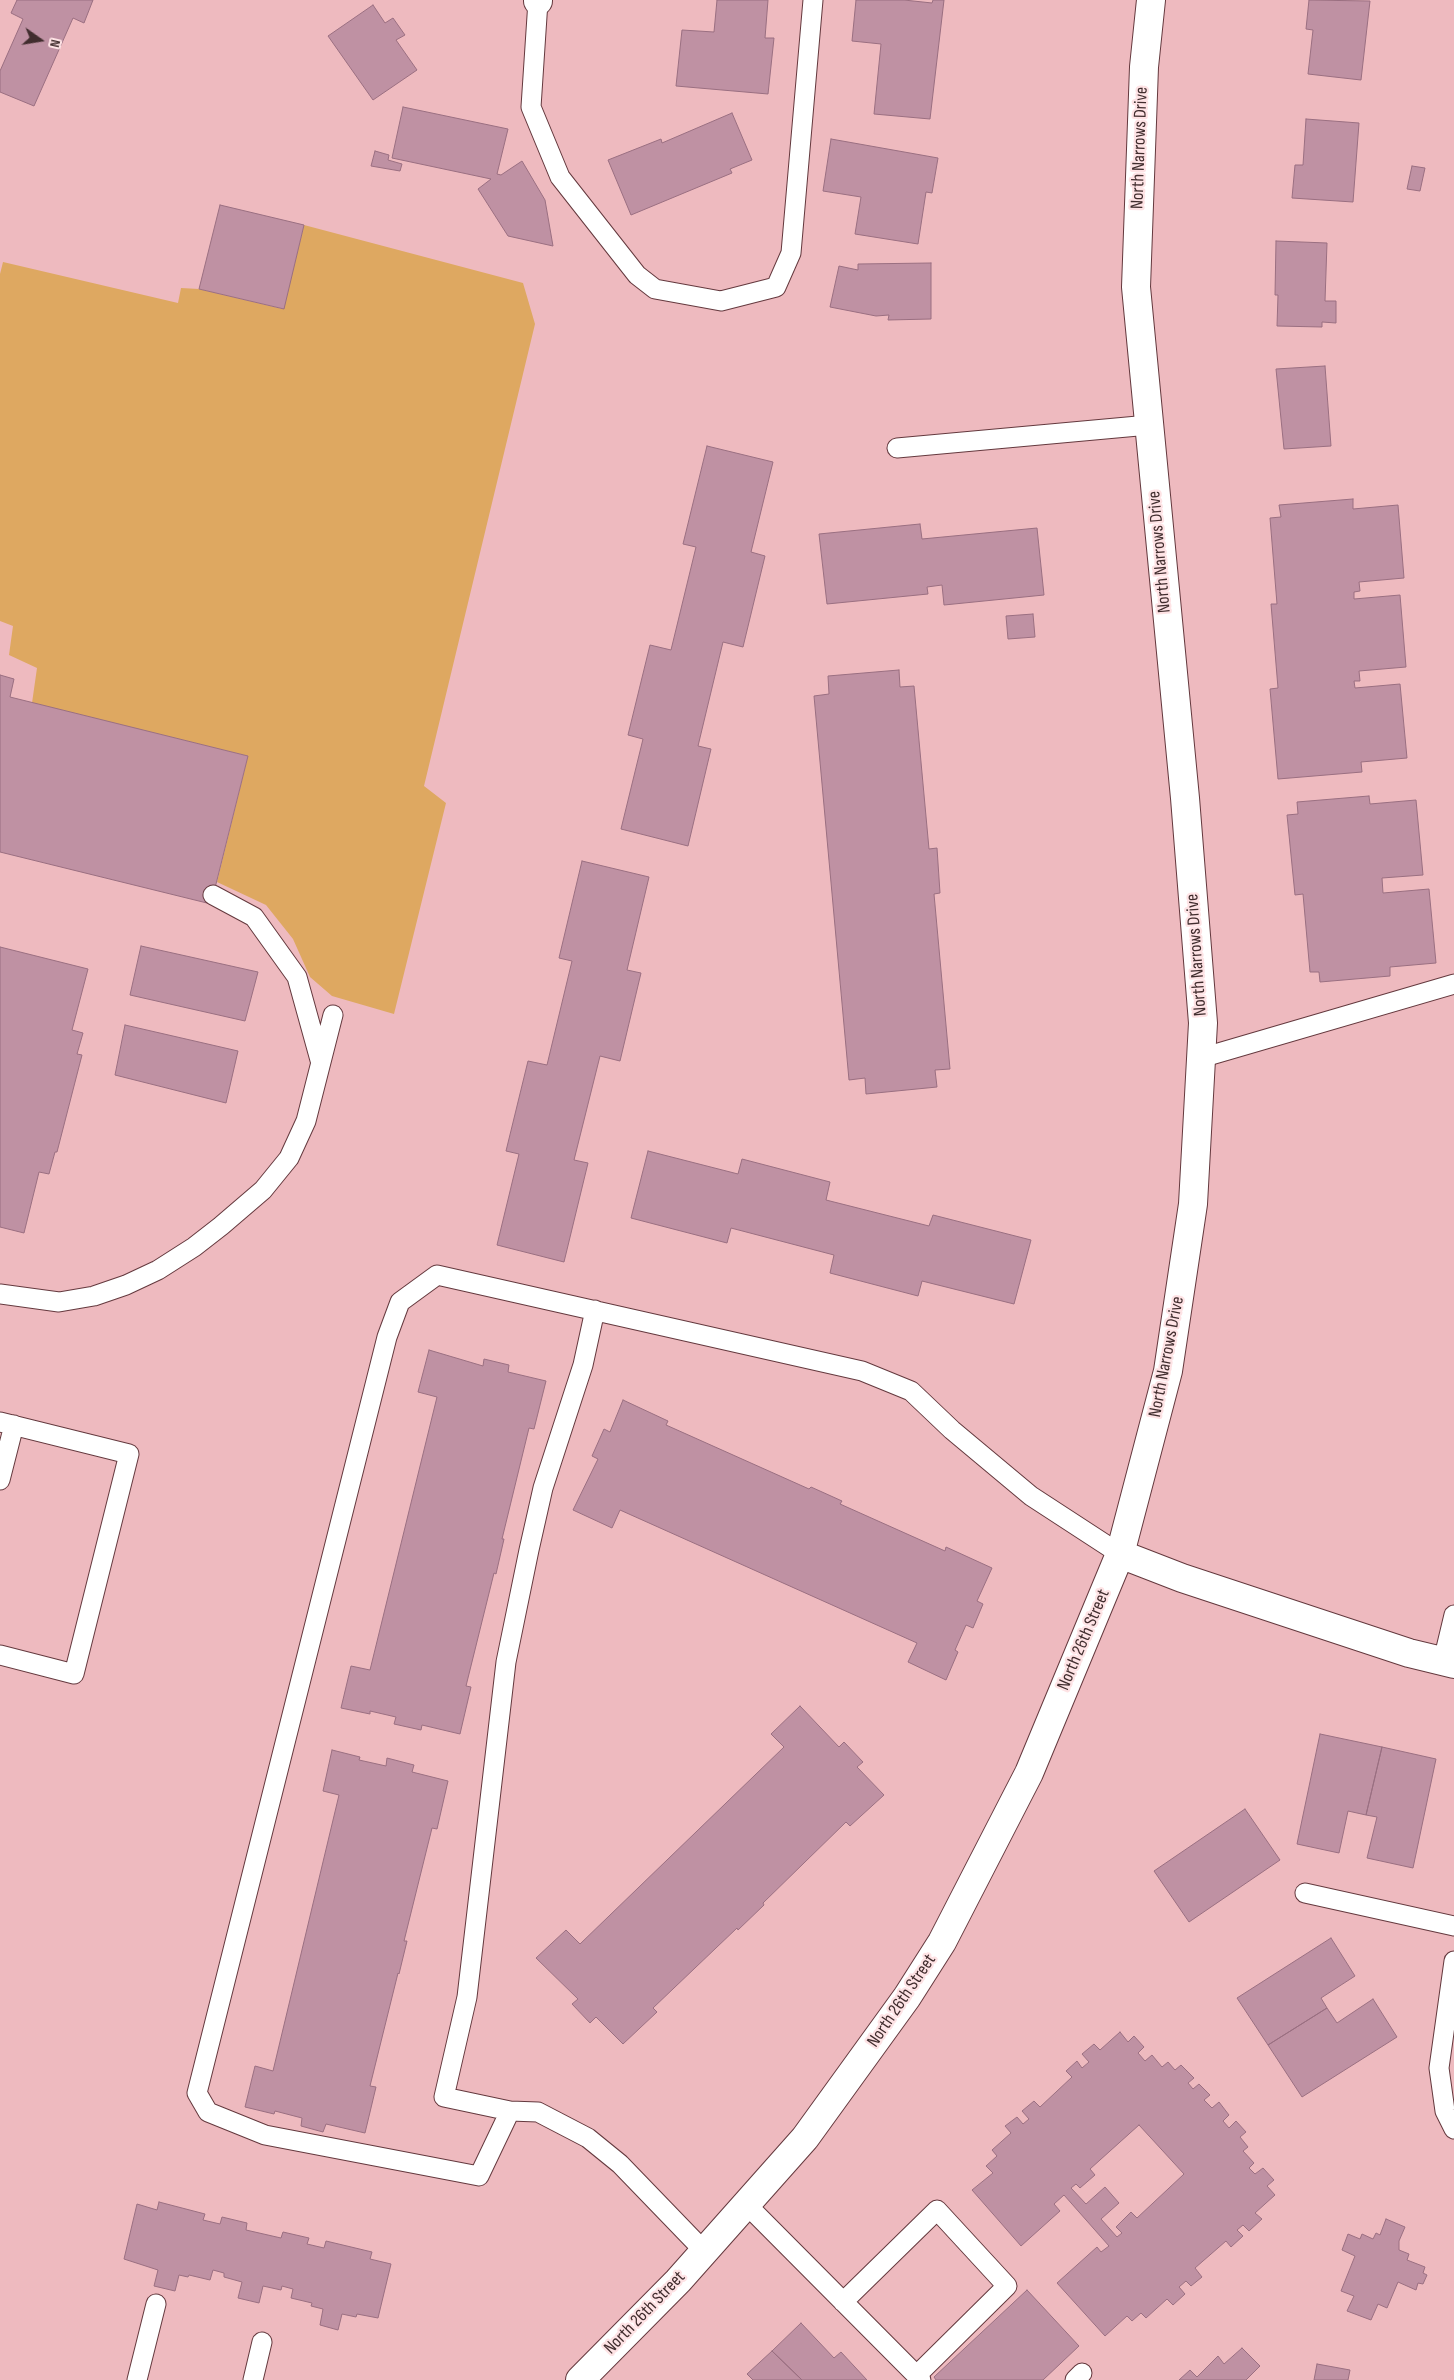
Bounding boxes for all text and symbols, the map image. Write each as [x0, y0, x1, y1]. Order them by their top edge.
north arrow [15, 15, 65, 65]
text: N [46, 38, 64, 49]
street label: North Narrows Drive [1127, 86, 1153, 210]
street label: North Narrows Drive [1144, 490, 1176, 614]
street label: North Narrows Drive [1182, 893, 1212, 1017]
street label: North Narrows Drive [1145, 1295, 1189, 1419]
street label: North 26th Street [1053, 1586, 1115, 1694]
street label: North 26th Street [863, 1950, 941, 2052]
street label: North 26th Street [600, 2267, 690, 2359]

